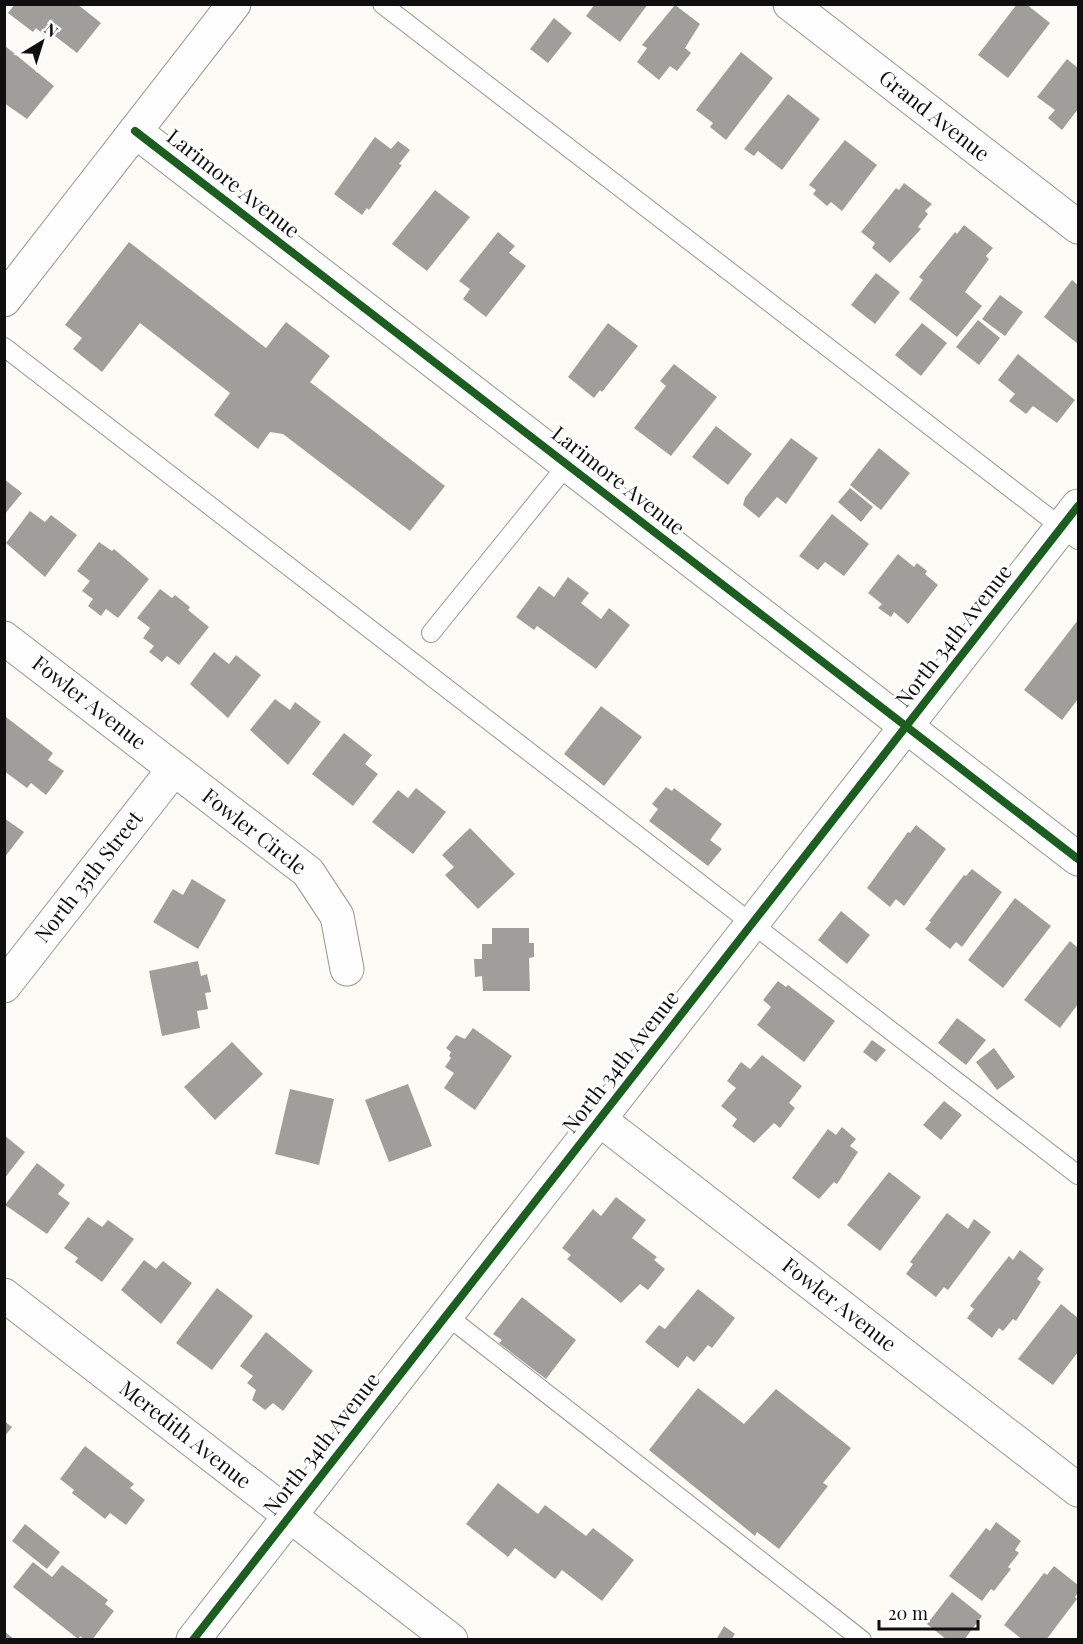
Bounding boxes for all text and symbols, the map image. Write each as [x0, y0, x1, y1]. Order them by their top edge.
north arrow [12, 12, 72, 72]
text: N [41, 18, 63, 42]
street label: Grand Avenue [874, 62, 996, 166]
street label: Larimore Avenue [162, 122, 307, 243]
street label: Larimore Avenue [547, 419, 692, 540]
street label: North 34th Avenue [888, 558, 1017, 712]
street label: Fowler Avenue [27, 648, 153, 755]
street label: Fowler Circle [197, 781, 313, 880]
street label: North 35th Street [27, 804, 148, 947]
street label: North 34th Avenue [555, 984, 684, 1138]
street label: Fowler Avenue [777, 1250, 903, 1357]
street label: North 34th Avenue [256, 1366, 385, 1520]
street label: Meredith Avenue [115, 1373, 258, 1494]
scale bar [879, 1593, 978, 1631]
text: 20 m [888, 1601, 928, 1625]

